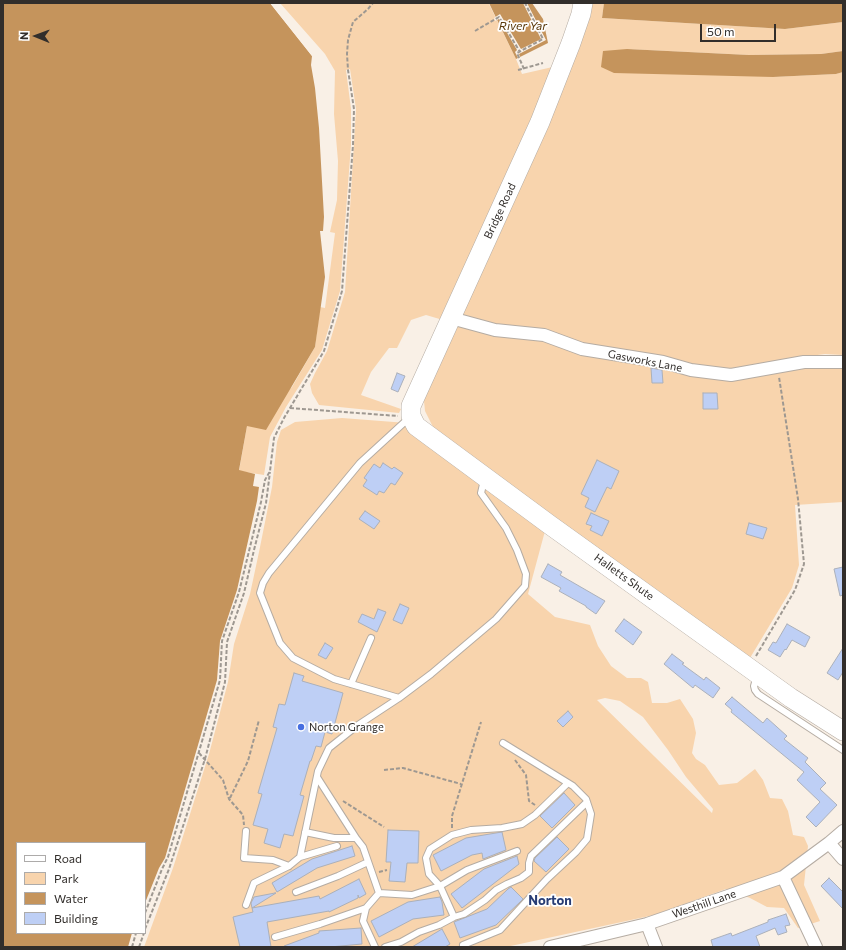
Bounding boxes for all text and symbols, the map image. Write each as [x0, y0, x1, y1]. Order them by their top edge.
north arrow [16, 16, 56, 56]
scale bar [702, 16, 778, 42]
water label: River Yar [499, 19, 547, 33]
text: 50 m [707, 24, 735, 38]
text: N [17, 32, 30, 40]
street label: Bridge Road [481, 181, 519, 241]
street label: Gasworks Lane [607, 347, 683, 375]
street label: Halletts Shute [592, 551, 656, 603]
place label: Norton Grange [309, 720, 384, 734]
marker: Norton Grange [296, 722, 306, 732]
legend [16, 842, 146, 934]
text: Road [54, 851, 82, 865]
text: Park [54, 871, 79, 885]
street label: Westhill Lane [670, 887, 738, 921]
text: Water [54, 891, 88, 905]
district label: Norton [528, 893, 572, 909]
text: Building [54, 911, 98, 925]

